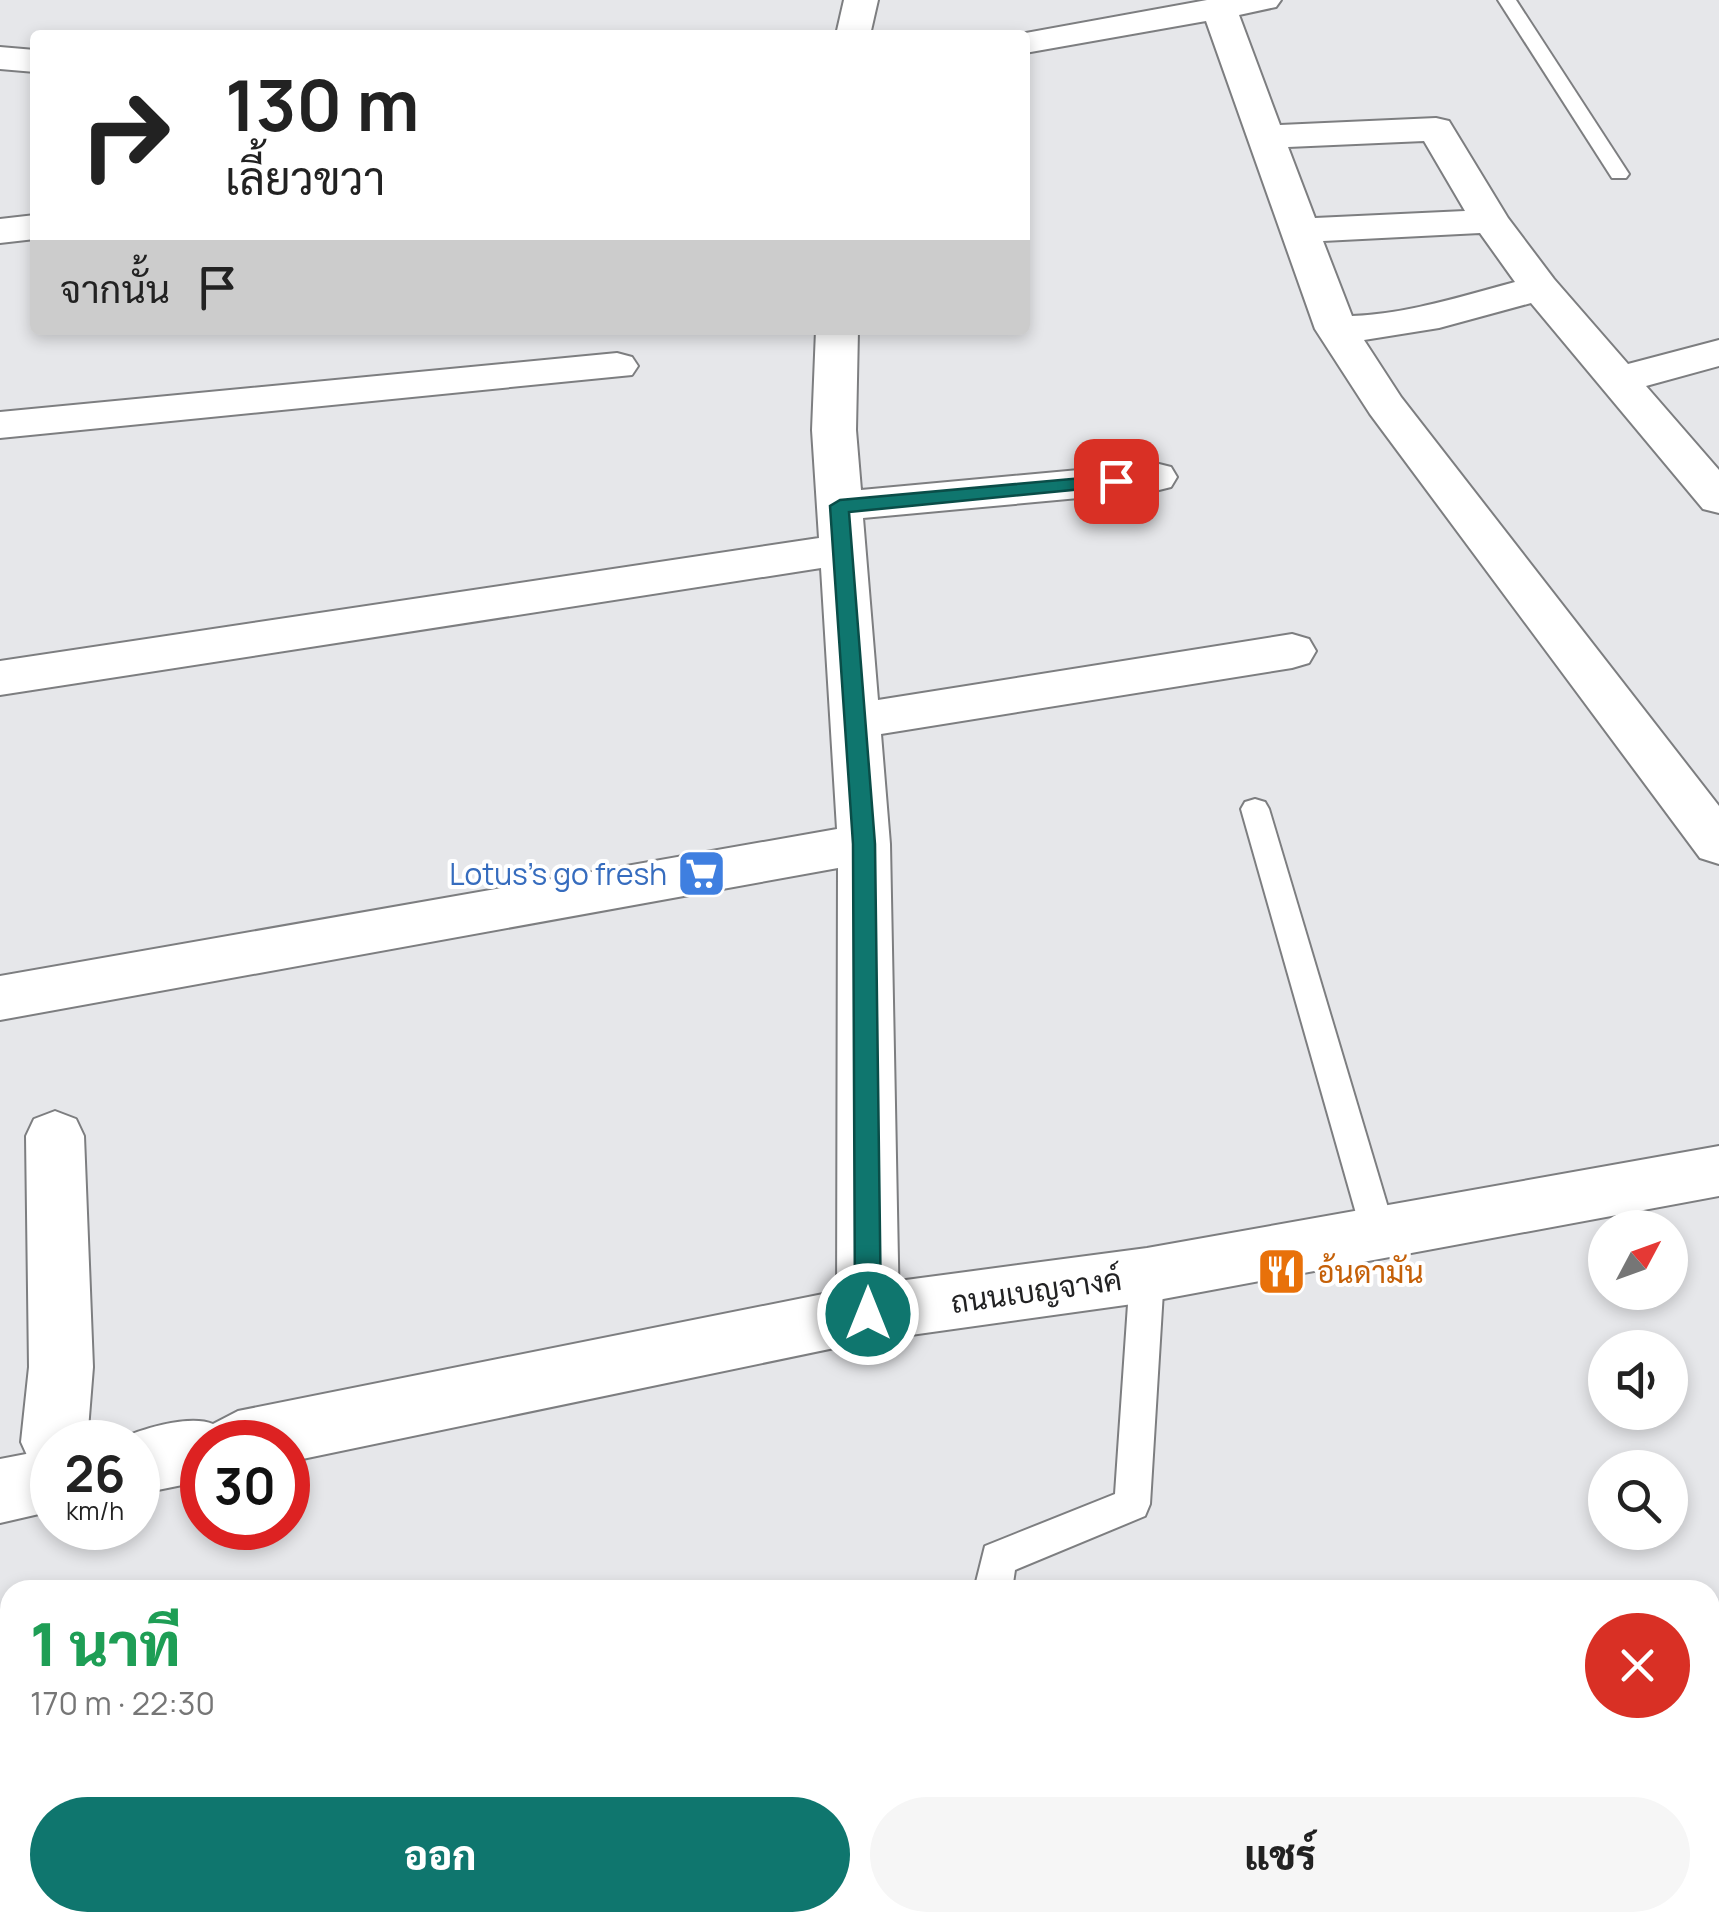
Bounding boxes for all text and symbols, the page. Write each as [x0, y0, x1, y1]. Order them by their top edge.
text: 130 m [225, 56, 419, 152]
icon: right [60, 70, 190, 200]
text: เลี้ยวขวา [225, 147, 385, 209]
icon: arrive [190, 260, 245, 315]
text: จากนั้น [60, 262, 170, 314]
pin [1074, 439, 1159, 524]
icon: arrive [1089, 454, 1144, 509]
supermarket icon: Lotus's go fresh [676, 847, 728, 899]
place label: Lotus's go fresh [449, 853, 667, 894]
north arrow [1588, 1210, 1688, 1310]
map controls [1588, 1210, 1688, 1550]
restaurant icon: อ้นดามัน [1256, 1245, 1308, 1297]
place label: อ้นดามัน [1317, 1251, 1424, 1292]
street label: ถนนเบญจางค์ [948, 1258, 1124, 1322]
position arrow [816, 1262, 920, 1366]
button: sound [1588, 1330, 1688, 1430]
speed limit sign: 30 [180, 1420, 310, 1550]
text: 26 [65, 1439, 125, 1507]
button: search [1588, 1450, 1688, 1550]
text: km/h [66, 1493, 124, 1528]
text: 1 นาที [30, 1602, 181, 1684]
button: close [1585, 1613, 1690, 1718]
text: 170 m · 22:30 [30, 1681, 215, 1725]
button: ออก [30, 1797, 850, 1912]
button: แชร์ [870, 1797, 1690, 1912]

